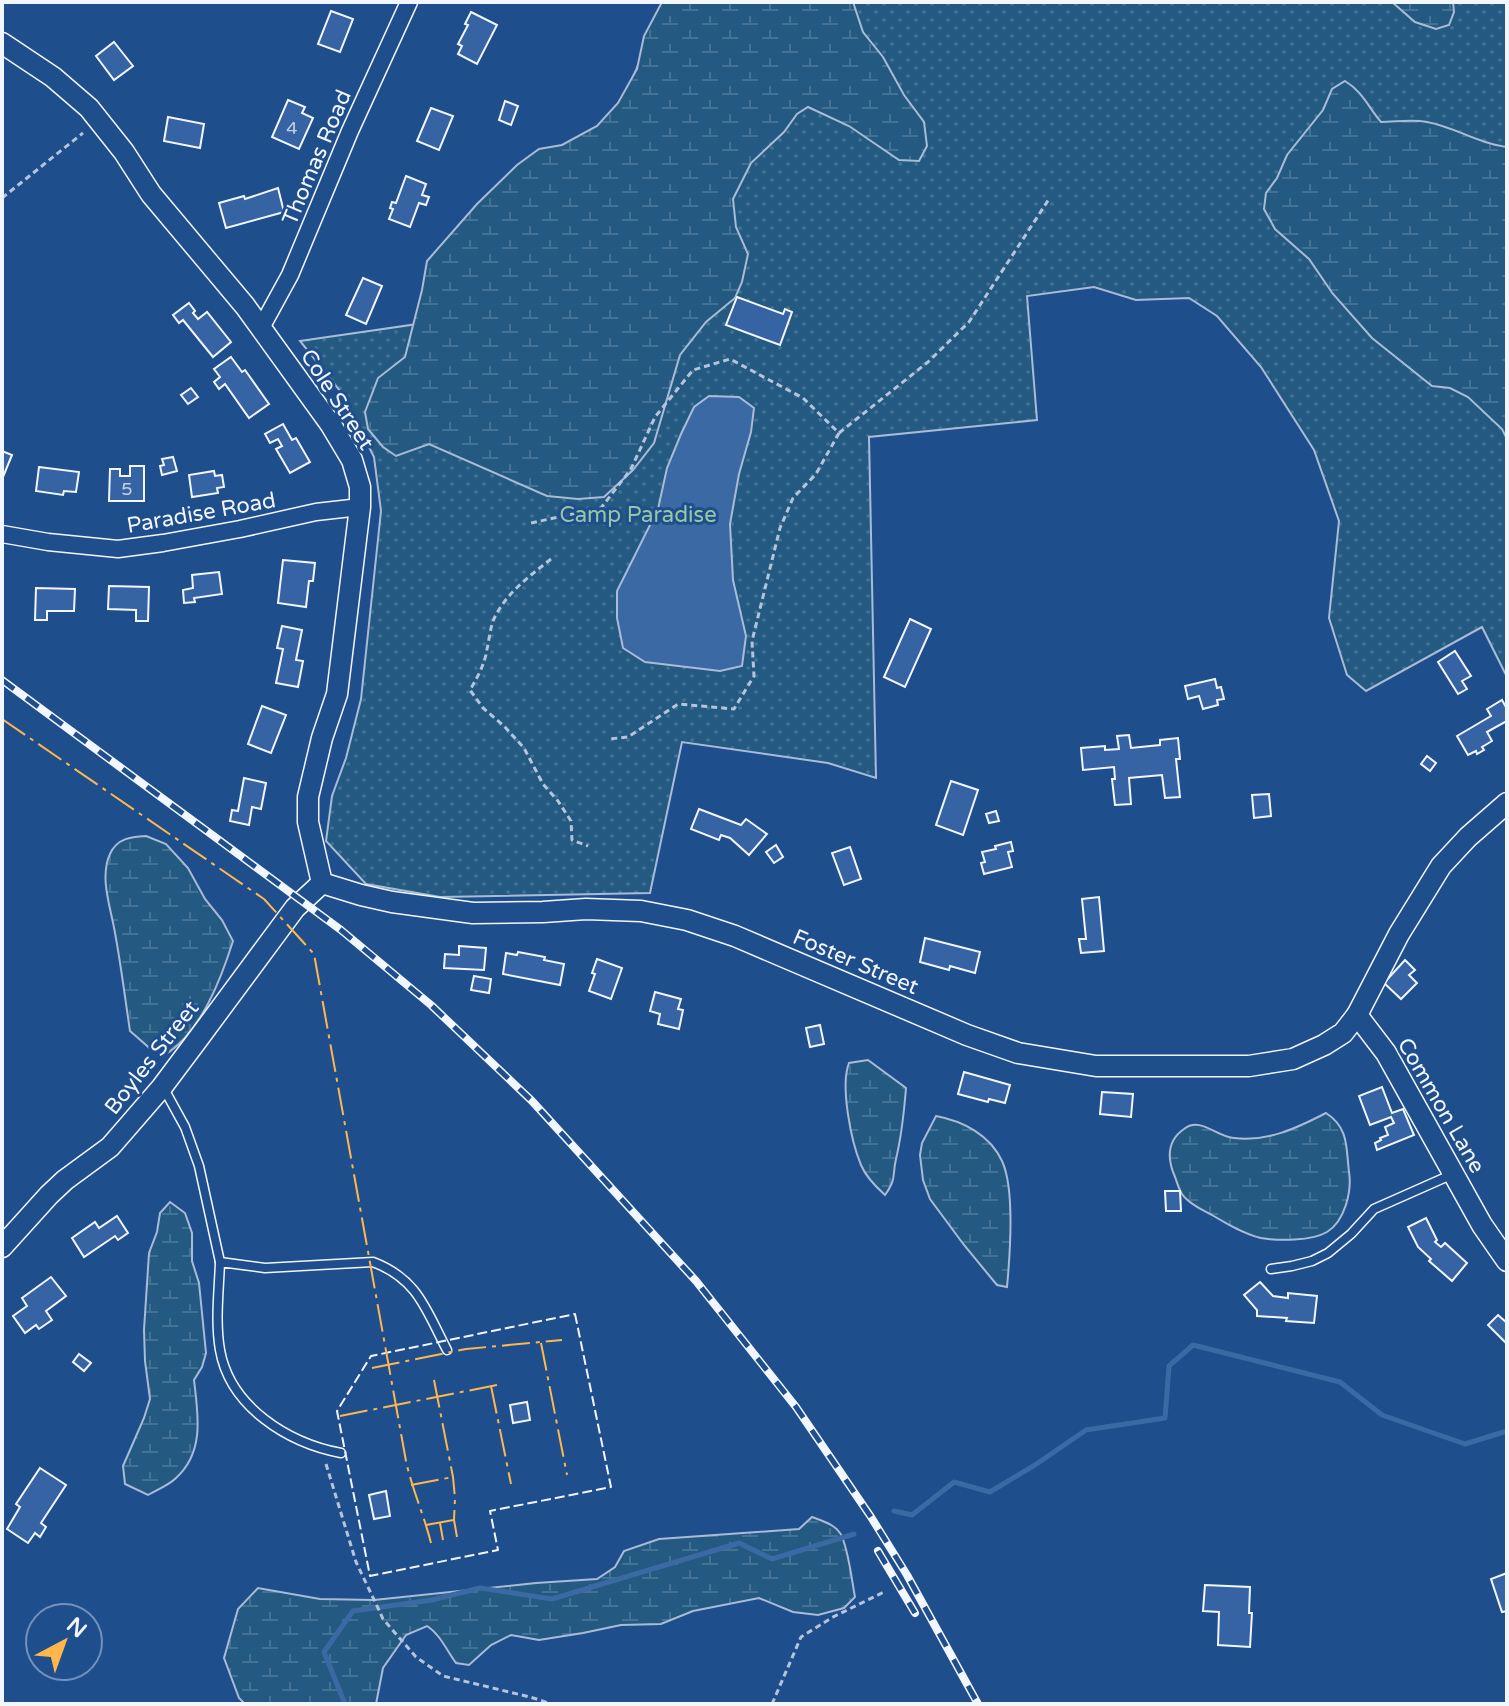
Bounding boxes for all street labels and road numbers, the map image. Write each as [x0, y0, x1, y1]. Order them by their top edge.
street label: Thomas Road [277, 86, 357, 229]
street label: Cole Street [295, 344, 379, 455]
street label: Paradise Road [125, 487, 278, 539]
street label: Foster Street [789, 924, 922, 1000]
street label: Boyles Street [99, 996, 204, 1120]
street label: Common Lane [1392, 1033, 1490, 1178]

